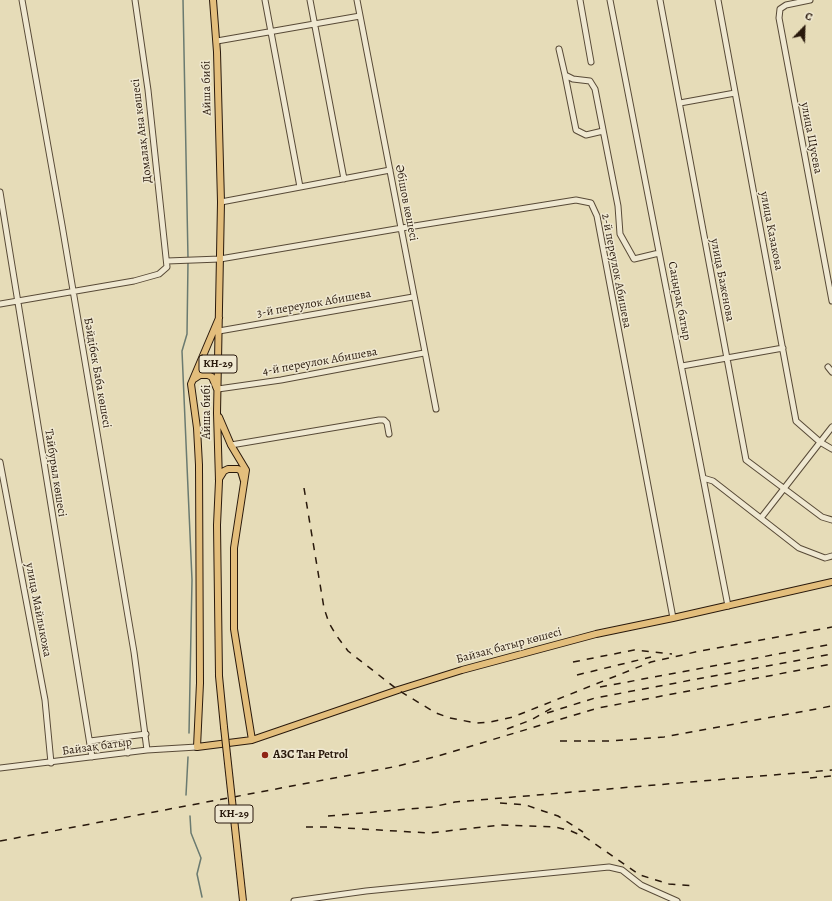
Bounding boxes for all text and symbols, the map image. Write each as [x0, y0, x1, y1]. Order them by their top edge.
north arrow [784, 8, 824, 48]
text: С [803, 8, 815, 25]
street label: Айша бибі [199, 61, 215, 115]
street label: Домалақ Ана көшесі [128, 78, 156, 184]
street label: улица Щусева [797, 101, 825, 175]
street label: Әбішов көшесі [392, 163, 420, 243]
street label: улица Казакова [756, 190, 786, 272]
street label: 2-й переулок Абишева [598, 212, 634, 330]
street label: улица Баженова [707, 237, 737, 323]
street label: Саңырақ батыр [664, 260, 694, 342]
street label: 3-й переулок Абишева [256, 287, 372, 321]
street label: Бәйдібек Баба көшесі [80, 317, 114, 429]
street label: 4-й переулок Абишева [261, 345, 379, 379]
road number: КН-29 [199, 355, 237, 373]
street label: Айша бибі [200, 385, 214, 439]
street label: Тайбурыл көшесі [41, 428, 69, 518]
street label: улица Майлыкожа [22, 562, 54, 658]
street label: Байзақ батыр көшесі [455, 625, 563, 667]
street label: Байзақ батыр [61, 735, 133, 759]
place label: АЗС Тан Petrol [273, 748, 348, 762]
marker: АЗС Тан Petrol [260, 750, 270, 760]
road number: КН-29 [215, 805, 253, 823]

